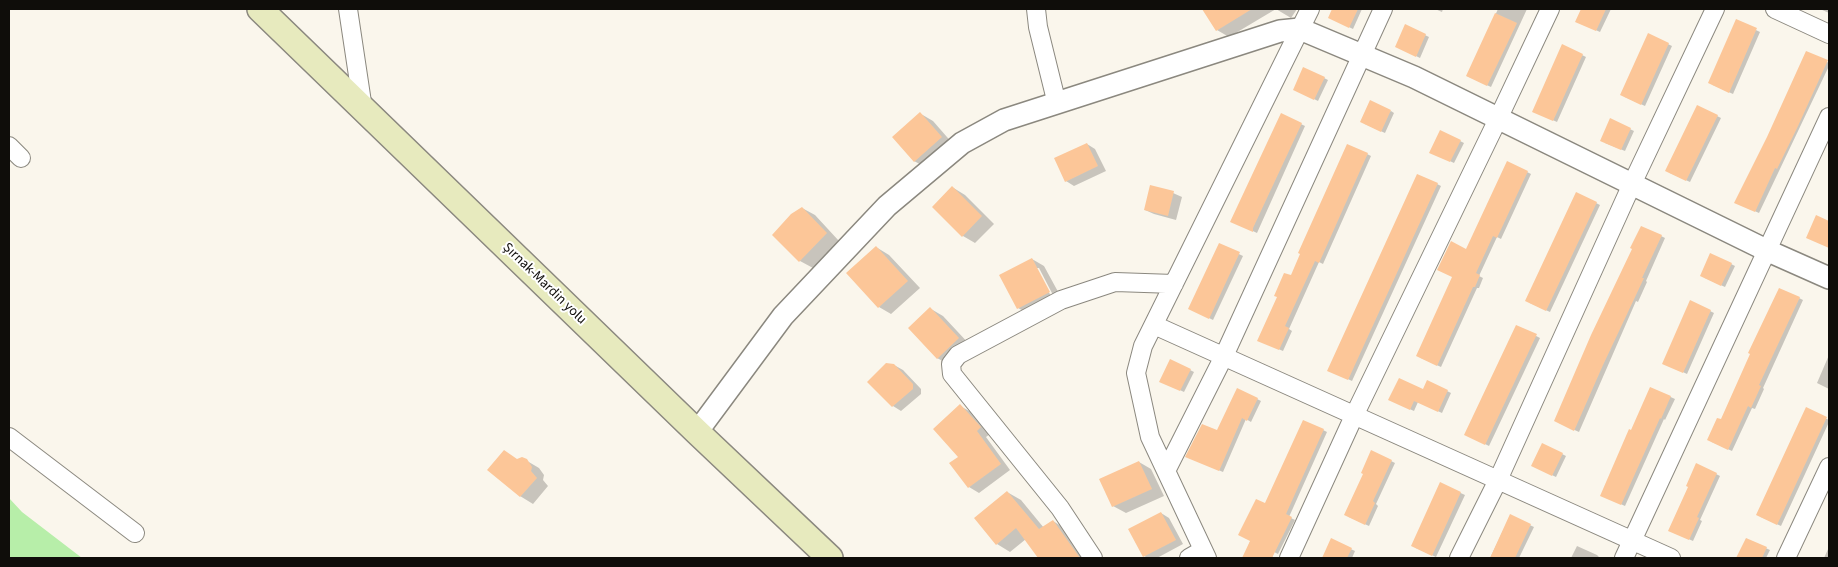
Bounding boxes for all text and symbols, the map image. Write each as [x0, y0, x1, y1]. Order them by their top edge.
street label: Şırnak-Mardin yolu [499, 240, 589, 328]

